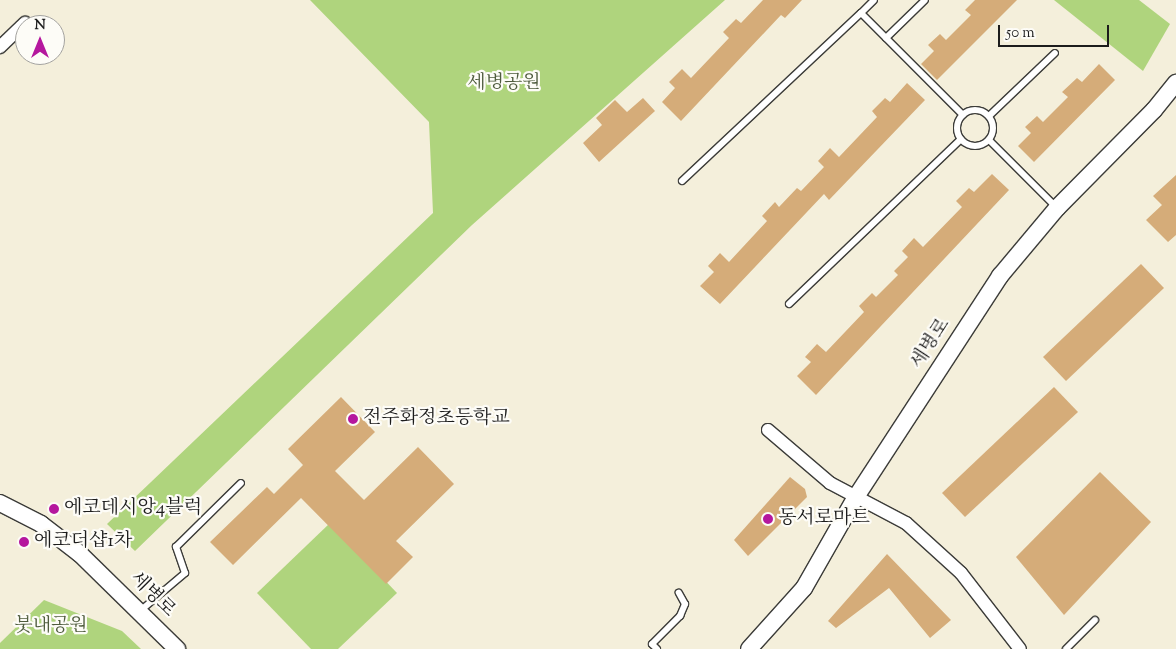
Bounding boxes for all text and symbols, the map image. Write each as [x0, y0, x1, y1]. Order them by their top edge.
north arrow [15, 15, 65, 65]
scale bar [1001, 15, 1112, 47]
text: N [34, 16, 46, 36]
text: 50 m [1006, 23, 1035, 44]
park label: 세병공원 [467, 73, 541, 95]
street label: 세병로 [906, 315, 956, 373]
place label: 전주화정초등학교 [363, 408, 510, 430]
marker: 전주화정초등학교 [347, 413, 359, 425]
place label: 에코데시앙4블럭 [64, 498, 202, 520]
marker: 에코데시앙4블럭 [48, 503, 60, 515]
place label: 동서로마트 [778, 508, 870, 530]
marker: 동서로마트 [762, 513, 774, 525]
place label: 에코더샵1차 [34, 531, 132, 553]
marker: 에코더샵1차 [18, 536, 30, 548]
street label: 세병로 [124, 567, 180, 623]
park label: 붓내공원 [14, 616, 88, 638]

